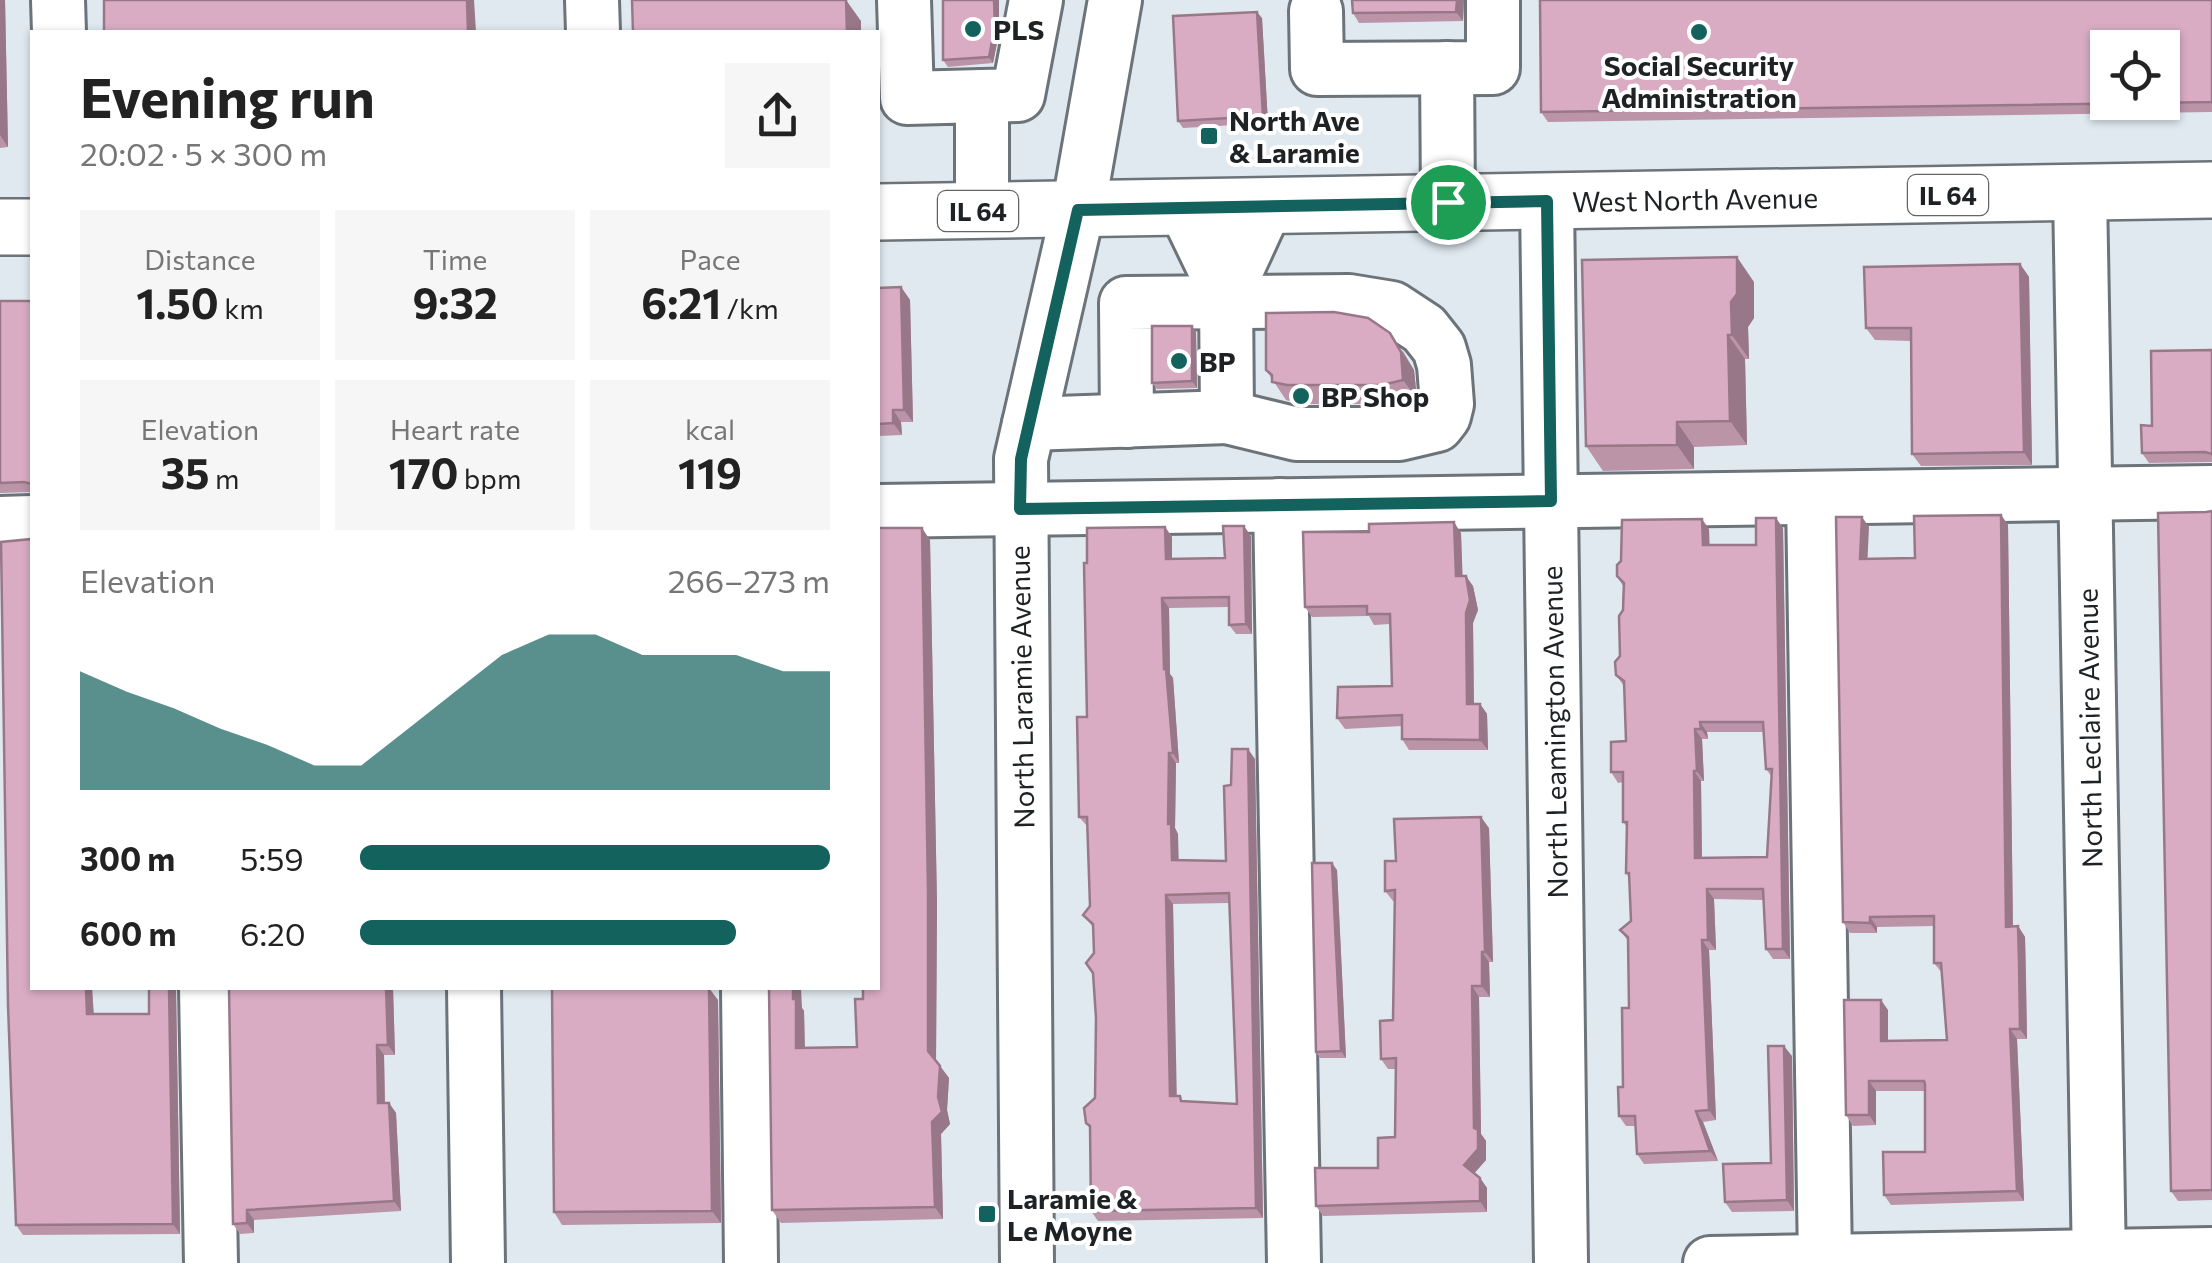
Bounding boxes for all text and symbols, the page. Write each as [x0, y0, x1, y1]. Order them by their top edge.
place label: PLS [993, 12, 1044, 46]
marker: PLS [962, 18, 984, 40]
marker: Social Security Administration [1688, 21, 1710, 43]
map controls [2090, 30, 2180, 120]
button: locate [2090, 30, 2180, 120]
place label: Social Security Administration [1601, 48, 1797, 114]
text: Evening run [80, 62, 375, 129]
button: share [725, 63, 830, 168]
place label: North Ave & Laramie [1229, 103, 1360, 169]
marker: North Ave & Laramie [1198, 125, 1220, 147]
text: 20:02 · 5 × 300 m [80, 133, 327, 173]
pin [1406, 160, 1491, 245]
icon: arrive [1421, 175, 1476, 230]
road number: IL 64 [1908, 175, 1988, 215]
street label: West North Avenue [1572, 180, 1818, 218]
road number: IL 64 [938, 191, 1018, 231]
text: Distance [144, 242, 256, 276]
text: Time [423, 242, 487, 276]
text: Pace [680, 242, 740, 276]
text: 1.50 [136, 276, 219, 328]
text: 9:32 [412, 276, 498, 328]
text: 6:21 [641, 276, 721, 328]
text: km [219, 291, 264, 325]
text: /km [721, 291, 779, 325]
place label: BP [1199, 344, 1236, 378]
marker: BP [1168, 350, 1190, 372]
place label: BP Shop [1321, 379, 1429, 413]
marker: BP Shop [1290, 385, 1312, 407]
text: Elevation [141, 412, 259, 446]
text: Heart rate [390, 412, 520, 446]
text: kcal [685, 412, 735, 446]
text: 35 [161, 446, 210, 498]
text: 170 [389, 446, 458, 498]
text: 119 [678, 446, 742, 498]
text: m [210, 461, 239, 495]
text: bpm [458, 461, 521, 495]
street label: North Laramie Avenue [1002, 545, 1040, 829]
text: Elevation [80, 560, 215, 600]
text: 266–273 m [668, 560, 830, 600]
street label: North Leamington Avenue [1534, 565, 1574, 899]
street label: North Leclaire Avenue [2070, 588, 2108, 868]
text: 300 m [80, 838, 175, 878]
text: 5:59 [240, 838, 304, 878]
text: 600 m [80, 913, 176, 953]
text: 6:20 [240, 913, 306, 953]
place label: Laramie & Le Moyne [1007, 1181, 1138, 1247]
marker: Laramie & Le Moyne [976, 1203, 998, 1225]

